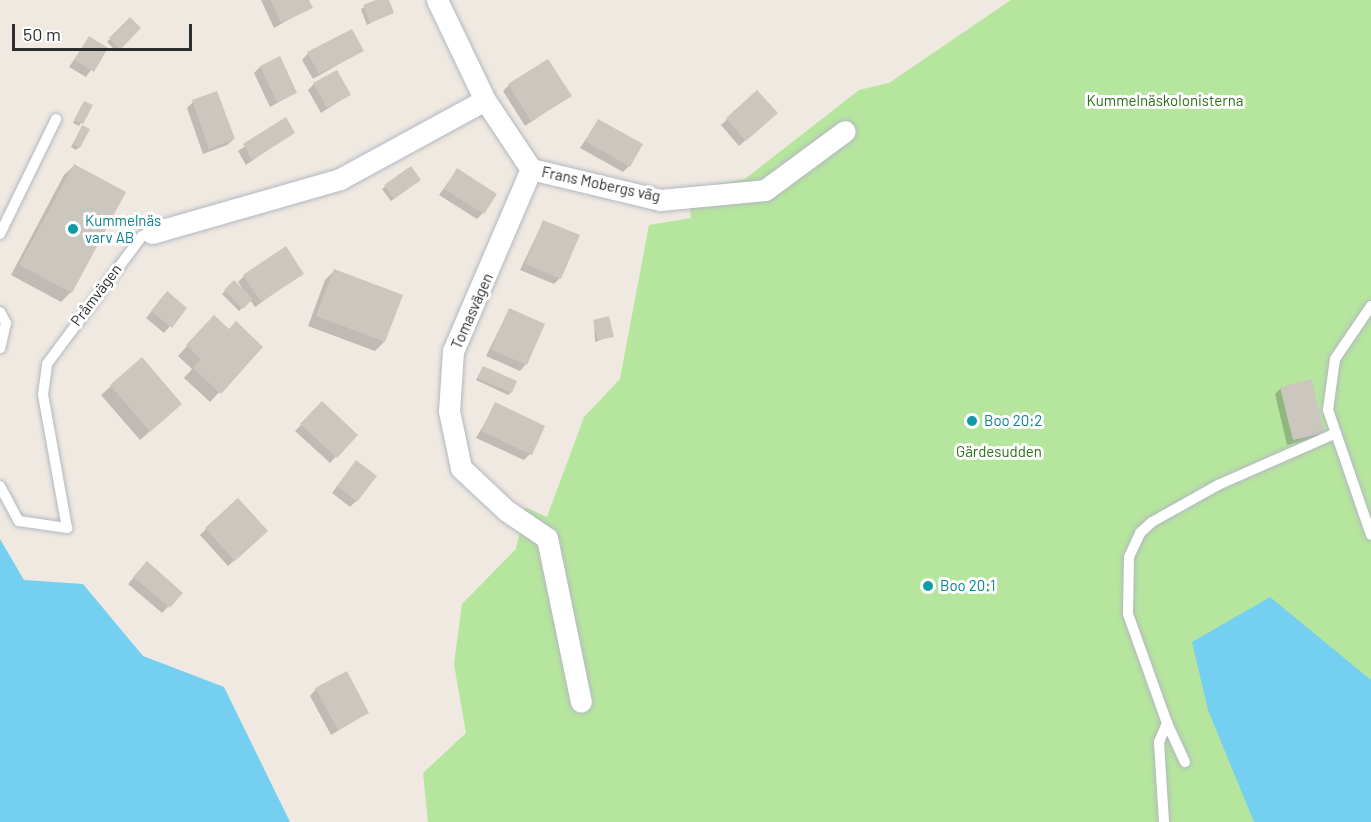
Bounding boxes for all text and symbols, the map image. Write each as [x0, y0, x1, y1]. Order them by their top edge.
scale bar [15, 12, 195, 50]
text: 50 m [23, 23, 61, 45]
park label: Kummelnäskolonisterna [1087, 92, 1243, 110]
street label: Frans Mobergs väg [540, 163, 662, 205]
place label: Kummelnäs varv AB [85, 211, 161, 246]
marker: Kummelnäs varv AB [66, 222, 80, 236]
street label: Pråmvägen [67, 260, 125, 330]
street label: Tomasvägen [447, 270, 497, 352]
place label: Boo 20:2 [984, 412, 1042, 430]
marker: Boo 20:2 [965, 414, 979, 428]
park label: Gärdesudden [956, 443, 1042, 461]
place label: Boo 20:1 [940, 577, 996, 595]
marker: Boo 20:1 [921, 579, 935, 593]

